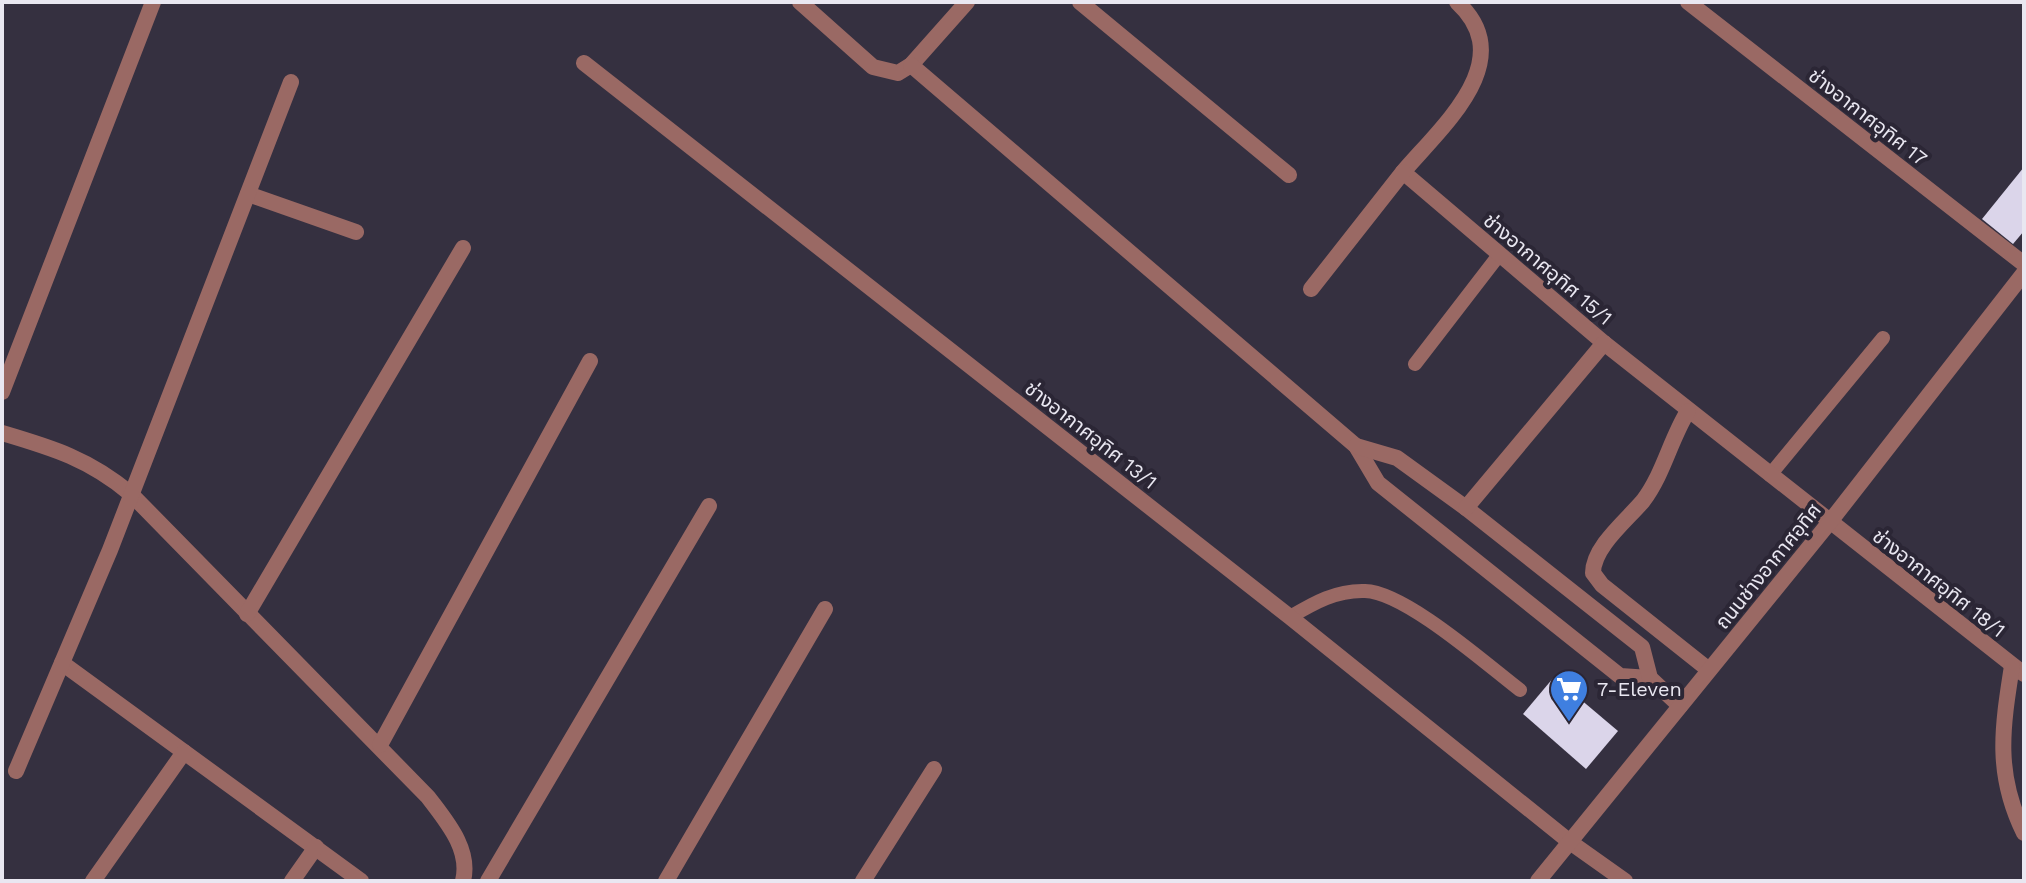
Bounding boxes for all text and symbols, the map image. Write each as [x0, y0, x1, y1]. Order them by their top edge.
street label: ช่างอากาศอุทิศ 17 [1804, 63, 1932, 171]
street label: ช่างอากาศอุทิศ 15/1 [1479, 208, 1617, 330]
street label: ช่างอากาศอุทิศ 13/1 [1020, 376, 1162, 494]
street label: ถนนช่างอากาศอุทิศ [1710, 498, 1826, 634]
street label: ช่างอากาศอุทิศ 18/1 [1868, 524, 2010, 642]
supermarket icon: 7-Eleven [1548, 668, 1590, 723]
place label: 7-Eleven [1597, 677, 1682, 701]

